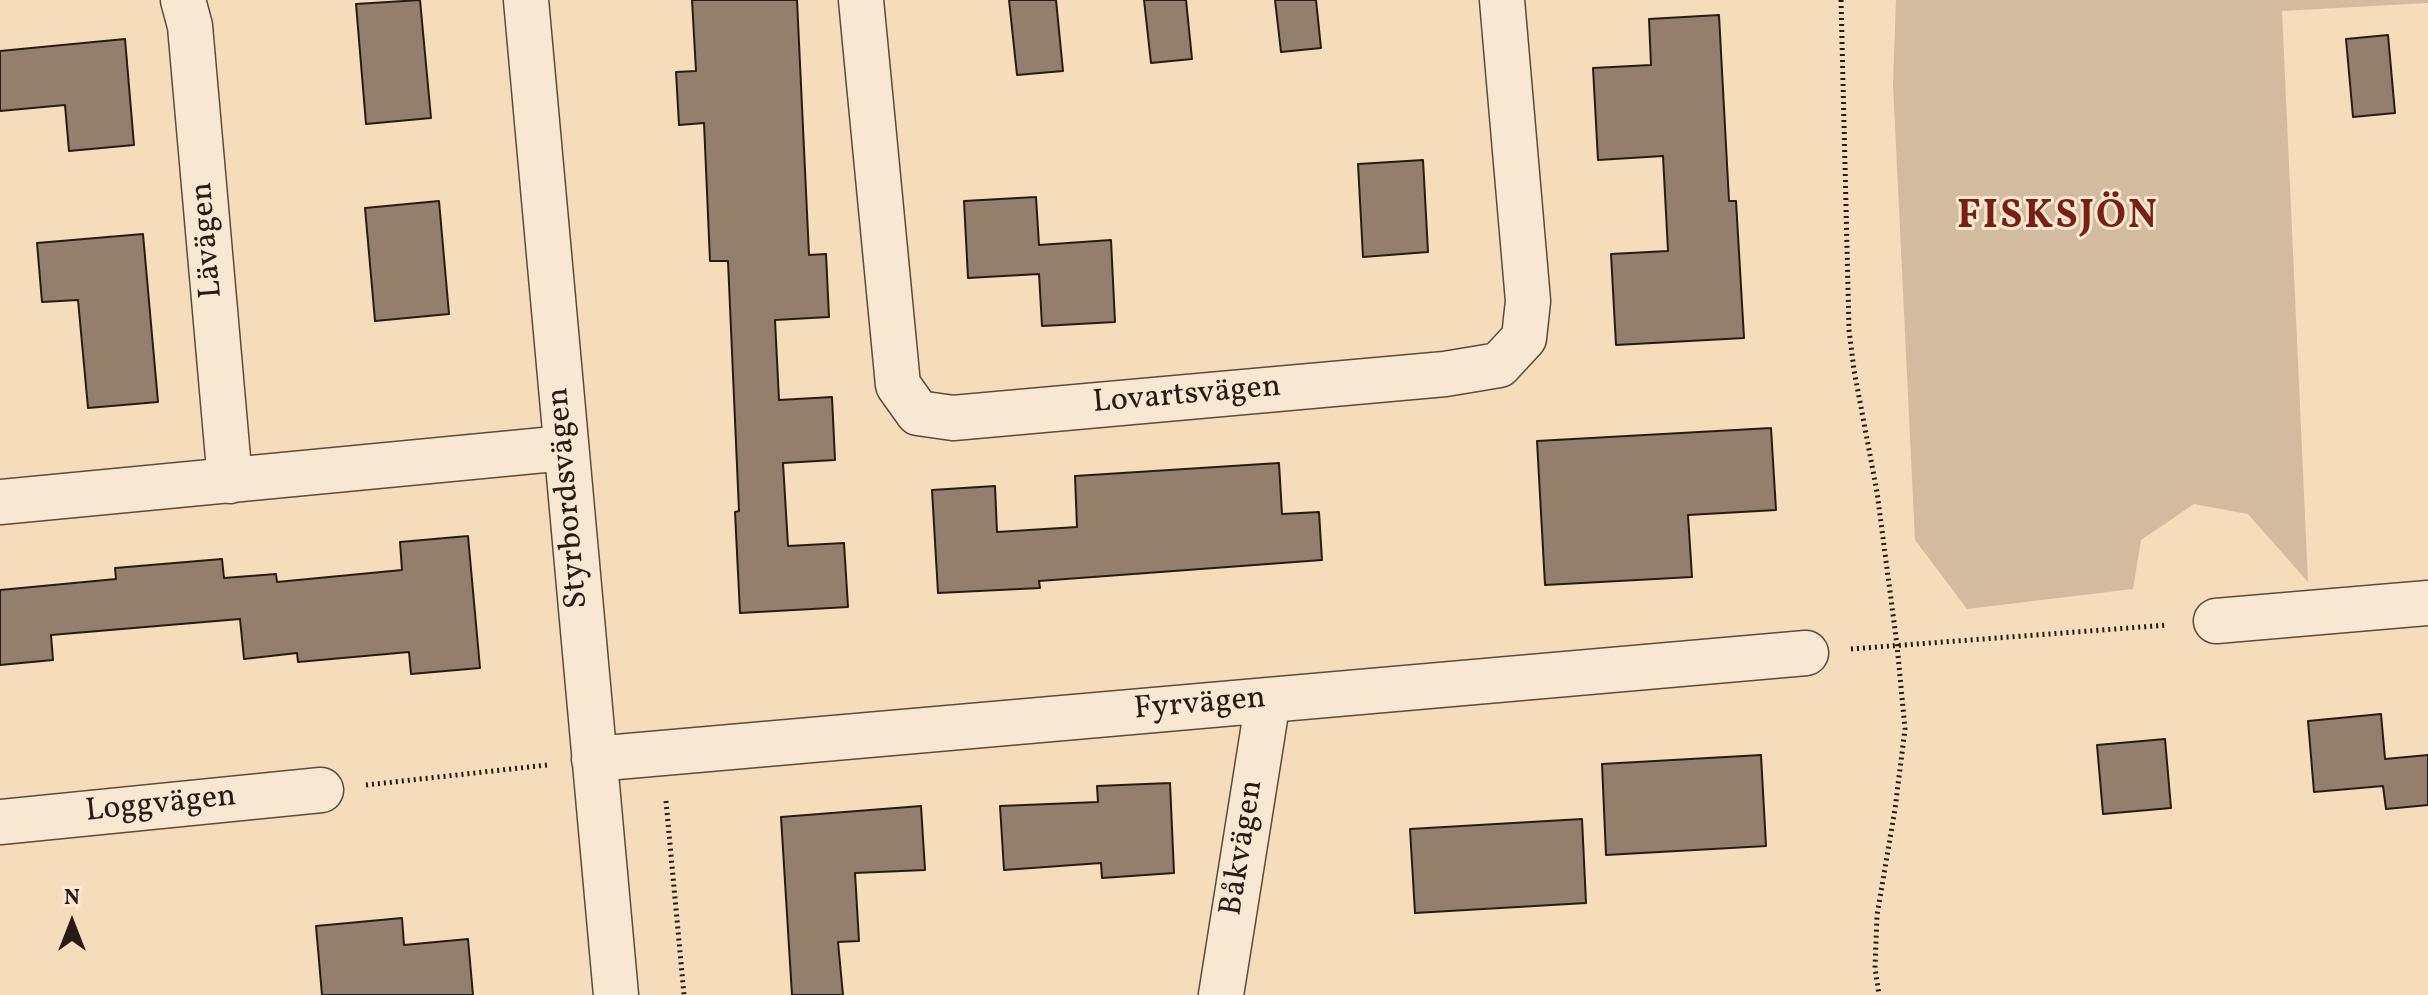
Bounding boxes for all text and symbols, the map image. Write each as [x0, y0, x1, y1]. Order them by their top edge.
street label: Lävägen [185, 180, 233, 300]
district label: FISKSJÖN [1957, 196, 2159, 244]
street label: Lovartsvägen [1091, 370, 1283, 424]
street label: Styrbordsvägen [541, 386, 599, 610]
street label: Fyrvägen [1133, 681, 1267, 731]
street label: Båkvägen [1214, 777, 1274, 919]
street label: Loggvägen [84, 779, 238, 833]
north arrow [32, 883, 112, 963]
text: N [64, 883, 80, 914]

